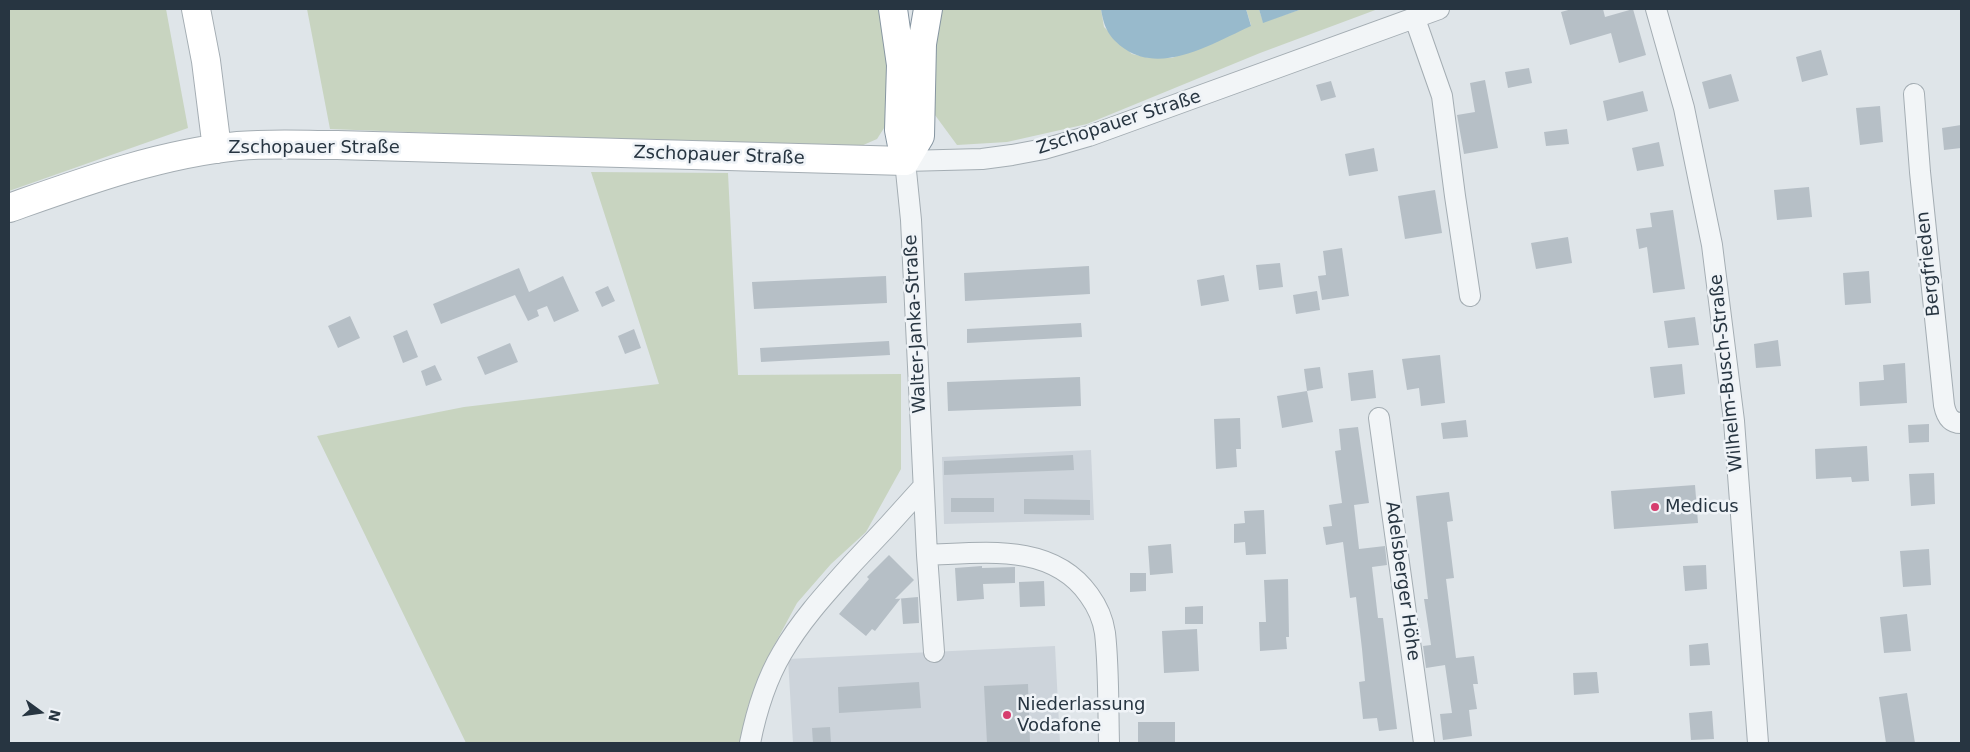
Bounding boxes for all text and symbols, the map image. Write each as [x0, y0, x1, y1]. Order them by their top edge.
street label: Zschopauer Straße [1034, 86, 1204, 160]
street label: Zschopauer Straße [228, 137, 400, 159]
street label: Zschopauer Straße [633, 142, 805, 170]
street label: Bergfrieden [1913, 210, 1945, 318]
street label: Walter-Janka-Straße [901, 234, 931, 414]
street label: Wilhelm-Busch-Straße [1706, 273, 1748, 473]
place label: Medicus [1665, 496, 1739, 518]
street label: Adelsberger Höhe [1380, 500, 1424, 662]
marker: Medicus [1649, 501, 1661, 513]
north arrow [15, 687, 65, 737]
place label: Niederlassung Vodafone [1017, 694, 1145, 736]
text: N [45, 708, 64, 723]
marker: Niederlassung Vodafone [1001, 709, 1013, 721]

